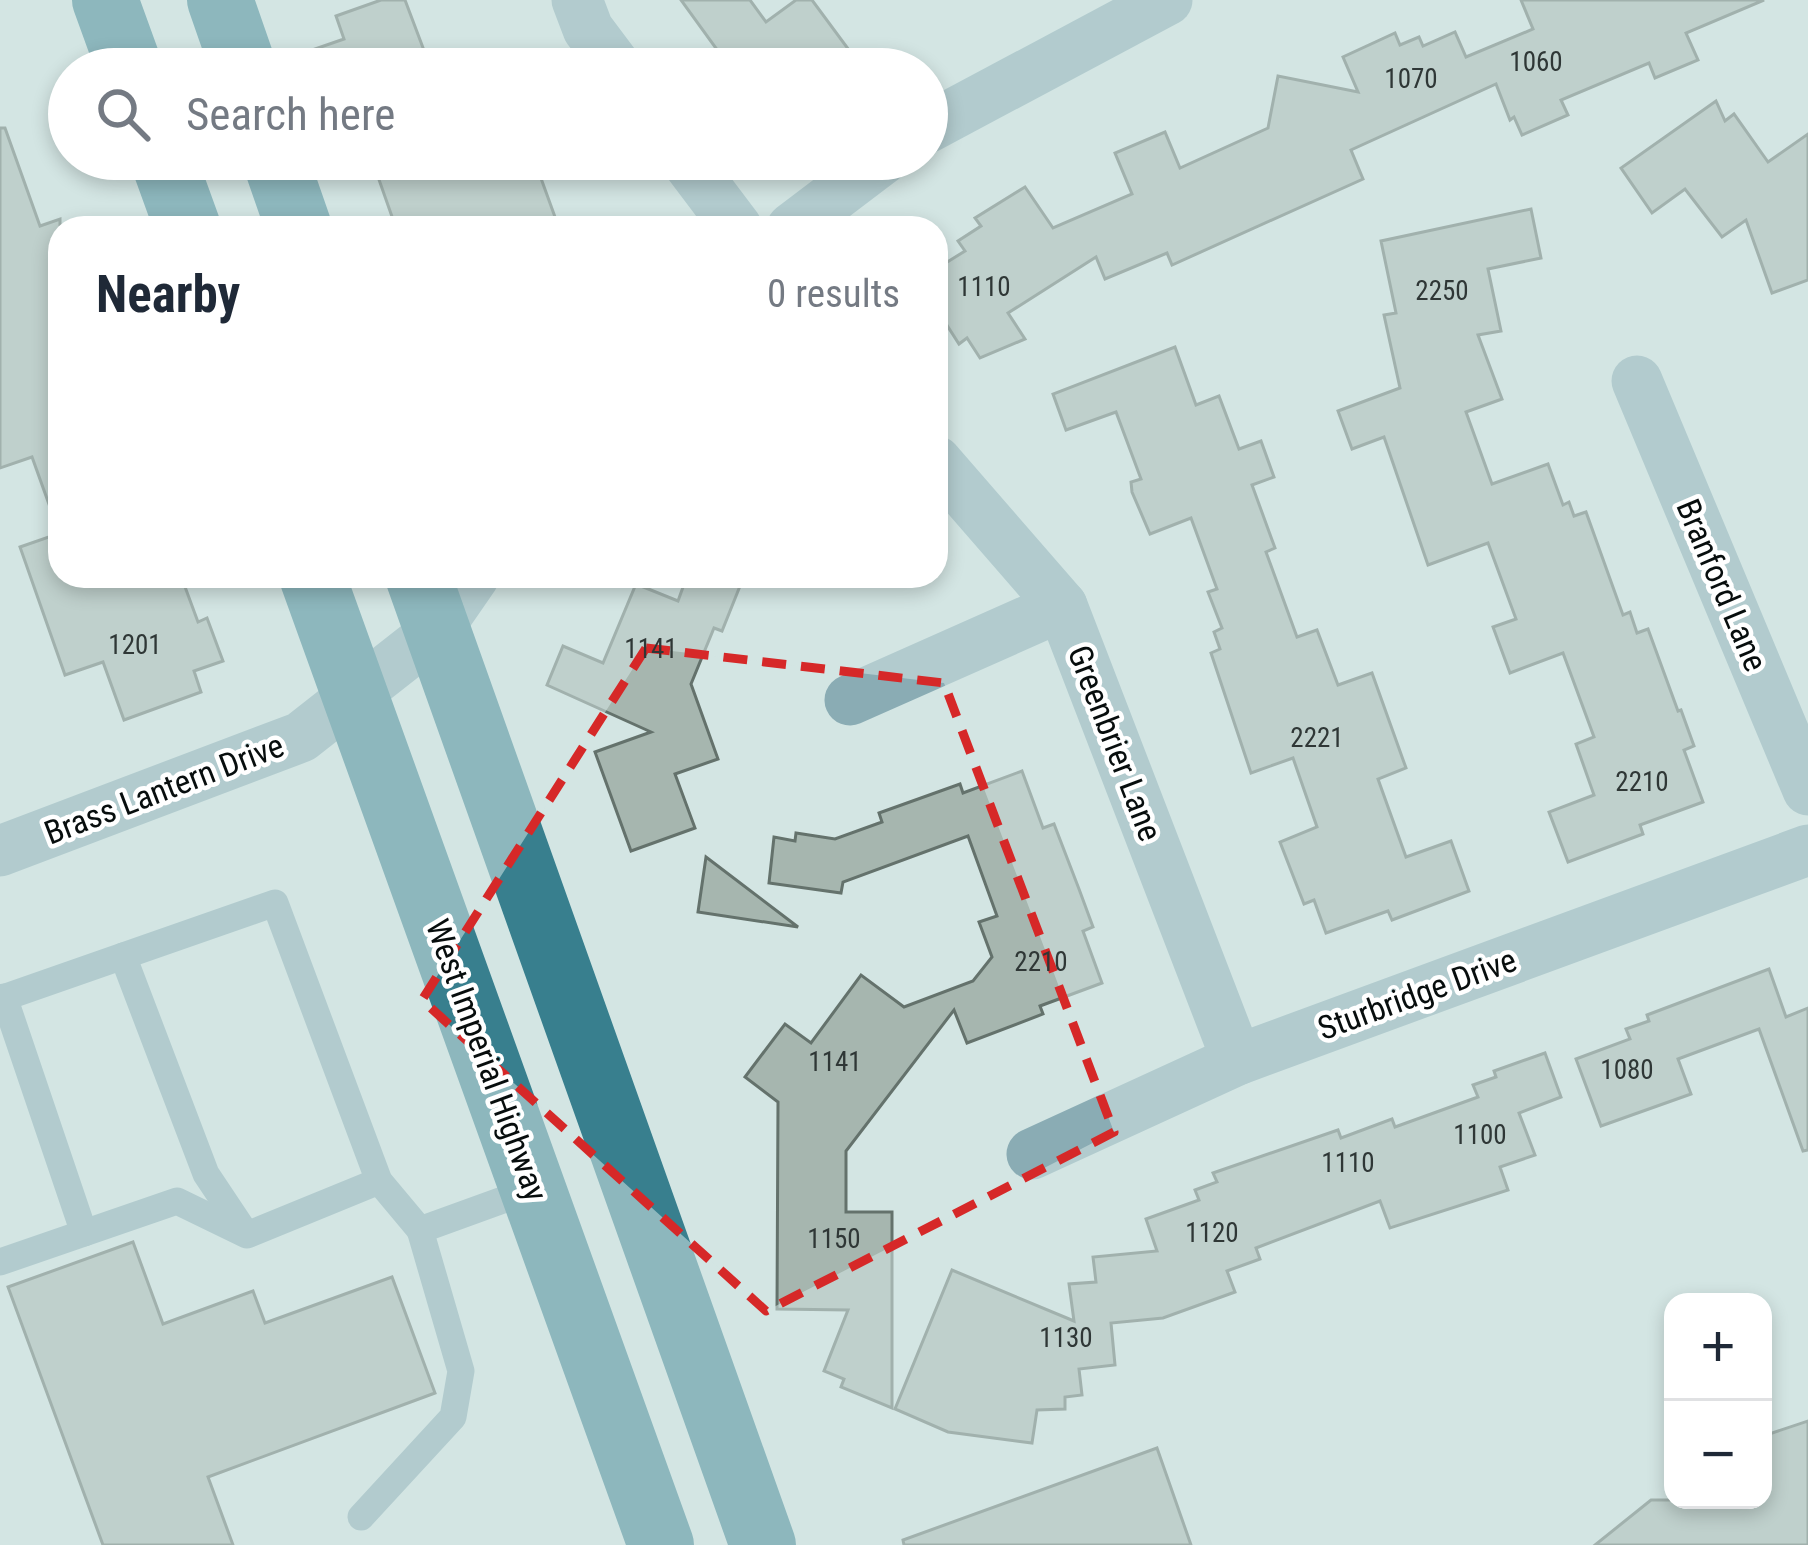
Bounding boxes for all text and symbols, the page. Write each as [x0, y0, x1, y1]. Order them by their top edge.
house number: 1060 [1509, 46, 1563, 78]
search box [48, 48, 948, 180]
house number: 1070 [1384, 63, 1438, 95]
icon: search [90, 81, 156, 147]
text: Search here [186, 88, 395, 141]
text: Nearby [96, 265, 240, 324]
text: 0 results [767, 271, 900, 317]
house number: 1110 [957, 271, 1011, 303]
house number: 2250 [1415, 275, 1469, 307]
street label: Branford Lane [1668, 493, 1776, 677]
house number: 1201 [108, 629, 162, 661]
house number: 1141 [624, 633, 678, 665]
street label: Greenbrier Lane [1060, 640, 1170, 846]
house number: 2221 [1290, 722, 1344, 754]
street label: Brass Lantern Drive [39, 725, 289, 853]
house number: 2210 [1615, 766, 1669, 798]
street label: West Imperial Highway [418, 914, 556, 1206]
street label: Sturbridge Drive [1312, 940, 1522, 1048]
house number: 2210 [1014, 946, 1068, 978]
house number: 1141 [808, 1046, 862, 1078]
house number: 1080 [1600, 1054, 1654, 1086]
house number: 1100 [1453, 1119, 1507, 1151]
house number: 1110 [1321, 1147, 1375, 1179]
house number: 1120 [1185, 1217, 1239, 1249]
house number: 1150 [807, 1223, 861, 1255]
map controls [1664, 1293, 1772, 1509]
button: + [1664, 1293, 1772, 1401]
house number: 1130 [1039, 1322, 1093, 1354]
button: − [1664, 1401, 1772, 1509]

